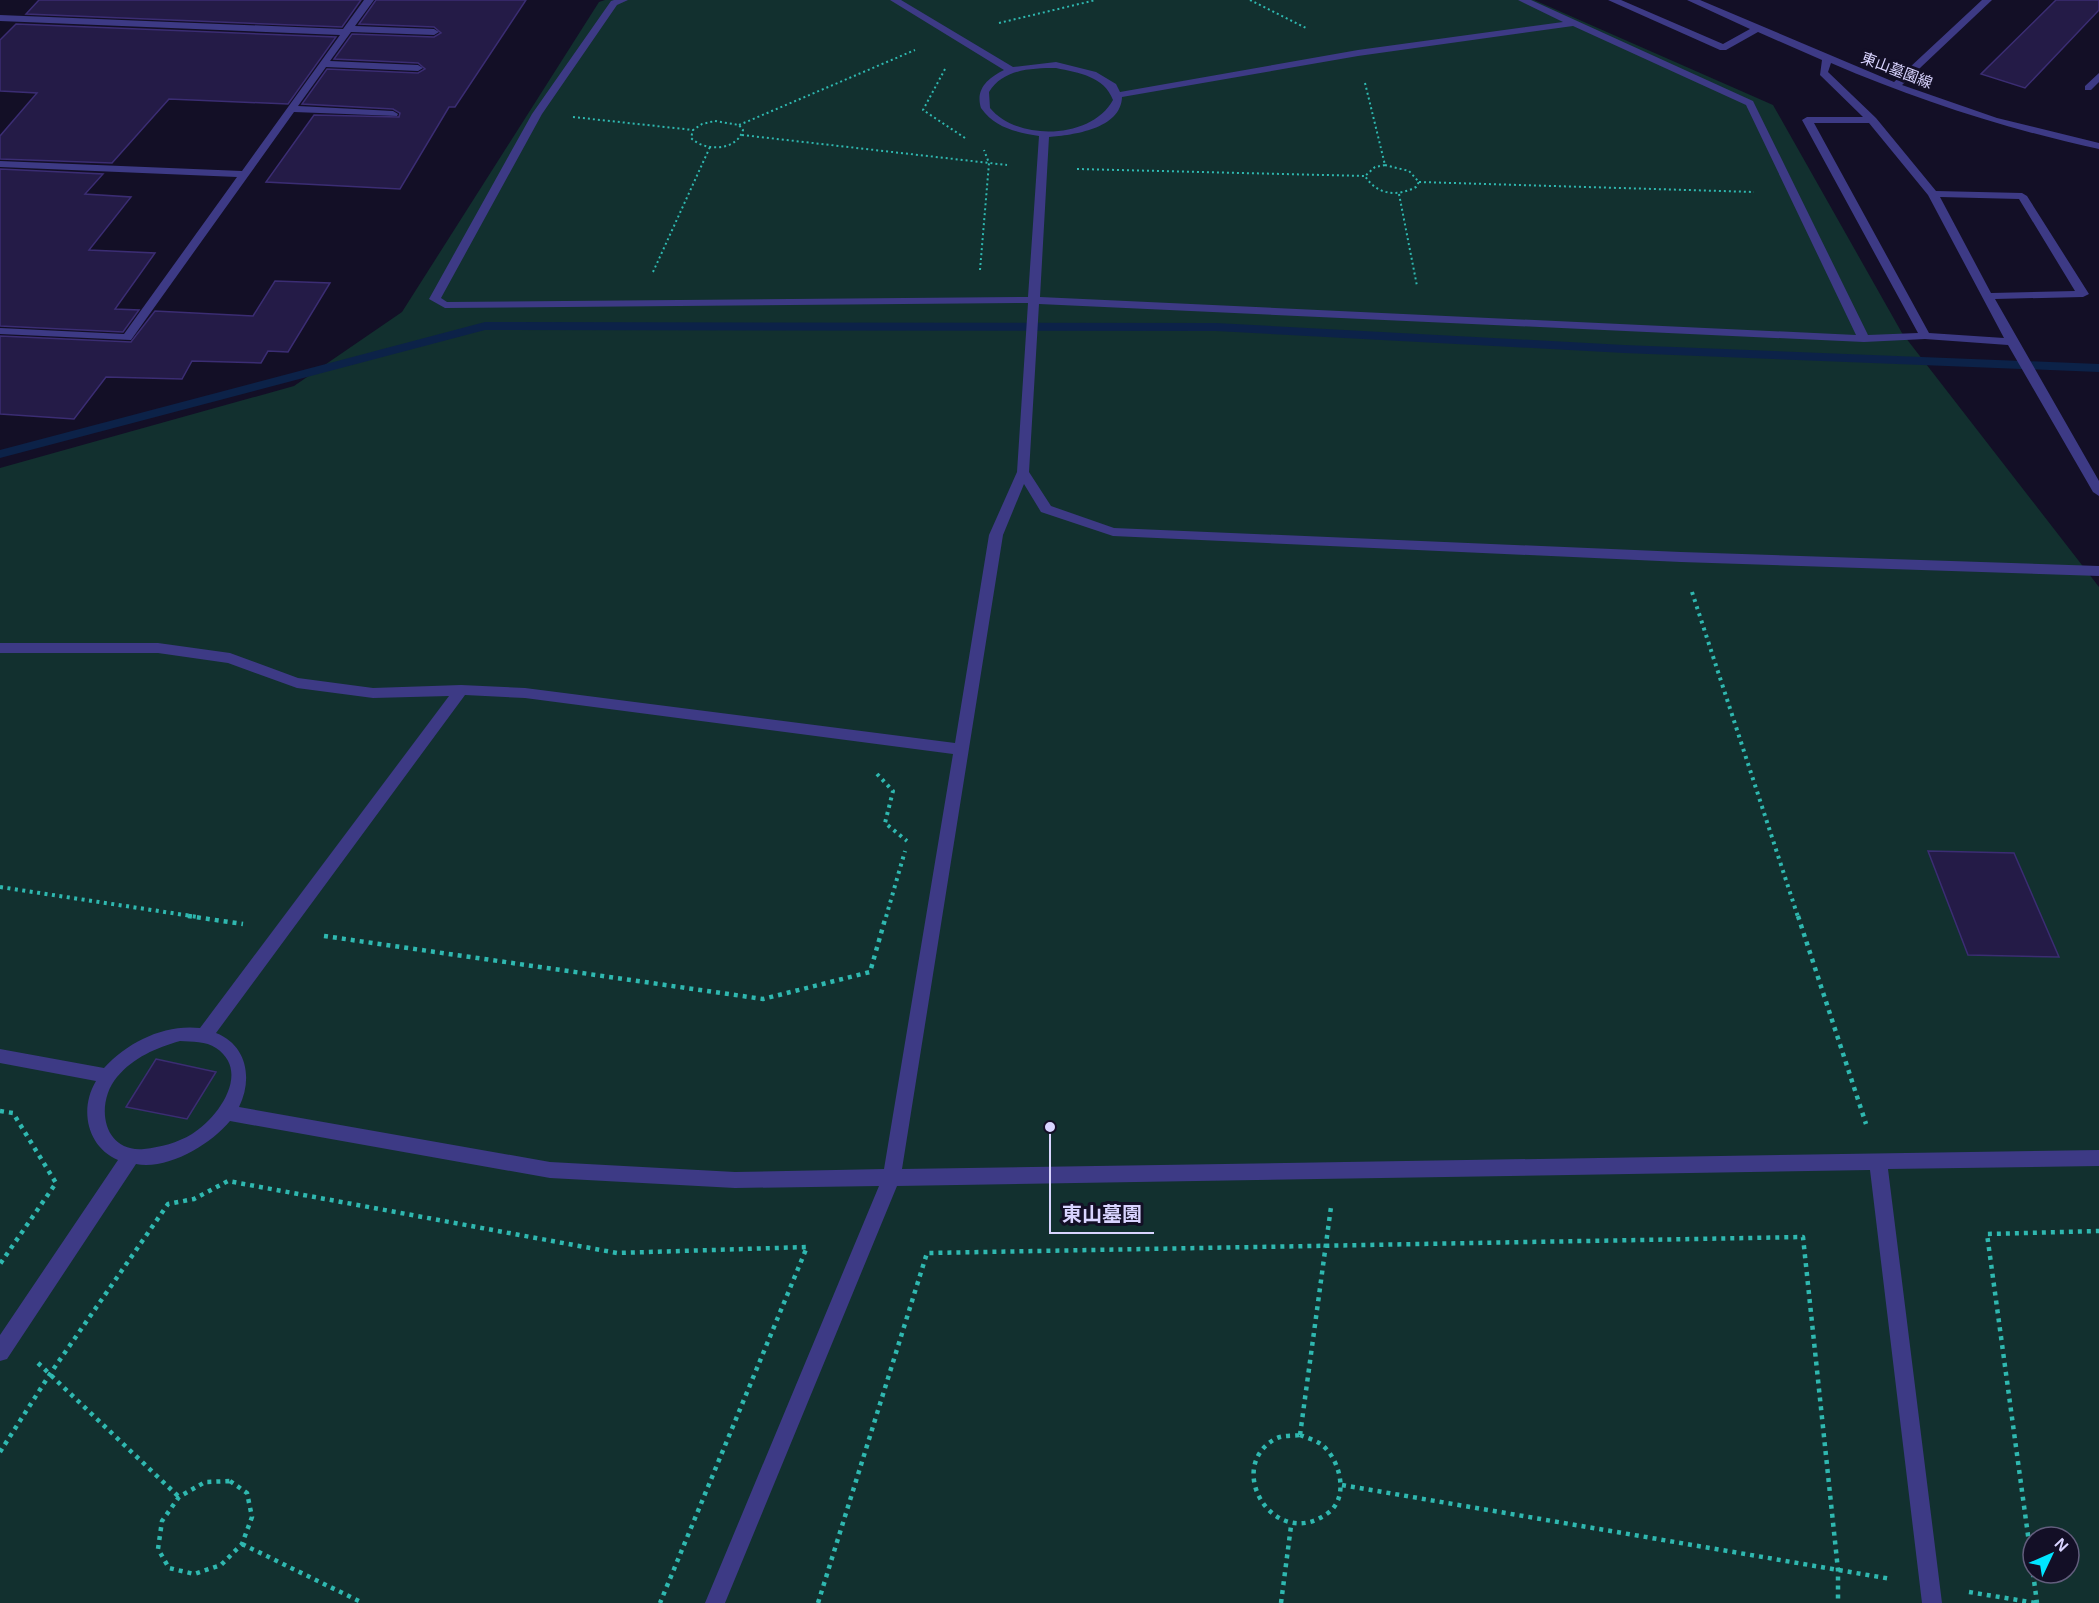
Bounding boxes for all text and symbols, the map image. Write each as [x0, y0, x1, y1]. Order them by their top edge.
street label: 東山墓園線 [1859, 49, 1935, 91]
callout: 東山墓園 [1050, 1195, 1154, 1233]
text: 東山墓園 [1062, 1203, 1142, 1225]
north arrow [2021, 1525, 2081, 1585]
text: N [2051, 1535, 2072, 1555]

